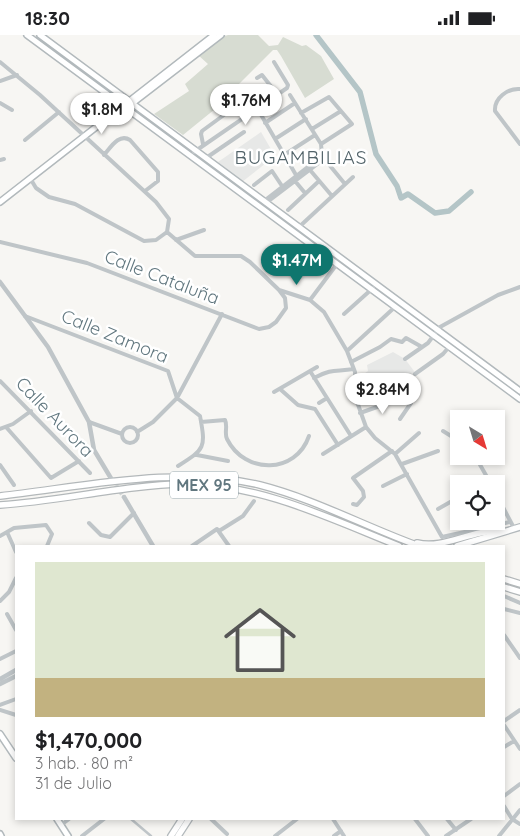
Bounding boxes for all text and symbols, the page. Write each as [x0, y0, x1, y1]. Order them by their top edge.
text: 18:30 [25, 6, 70, 30]
pin: $1.76M [205, 83, 287, 126]
text: $1.76M [221, 90, 271, 110]
pin: $1.8M [67, 93, 137, 135]
text: $1.8M [81, 99, 123, 119]
district label: BUGAMBILIAS [234, 145, 368, 169]
pin: $1.47M [256, 243, 338, 286]
street label: Calle Cataluña [101, 245, 223, 309]
text: $1.47M [272, 250, 322, 270]
street label: Calle Zamora [58, 304, 172, 368]
street label: Calle Aurora [11, 372, 99, 462]
pin: $2.84M [342, 373, 424, 415]
text: $2.84M [356, 379, 410, 399]
north arrow [450, 410, 505, 465]
map controls [450, 410, 505, 530]
road number: MEX 95 [170, 471, 238, 499]
button: locate [450, 475, 505, 530]
icon: home [215, 595, 305, 685]
text: $1,470,000 [35, 727, 142, 753]
text: 3 hab. · 80 m² [35, 753, 133, 773]
text: 31 de Julio [35, 773, 112, 793]

